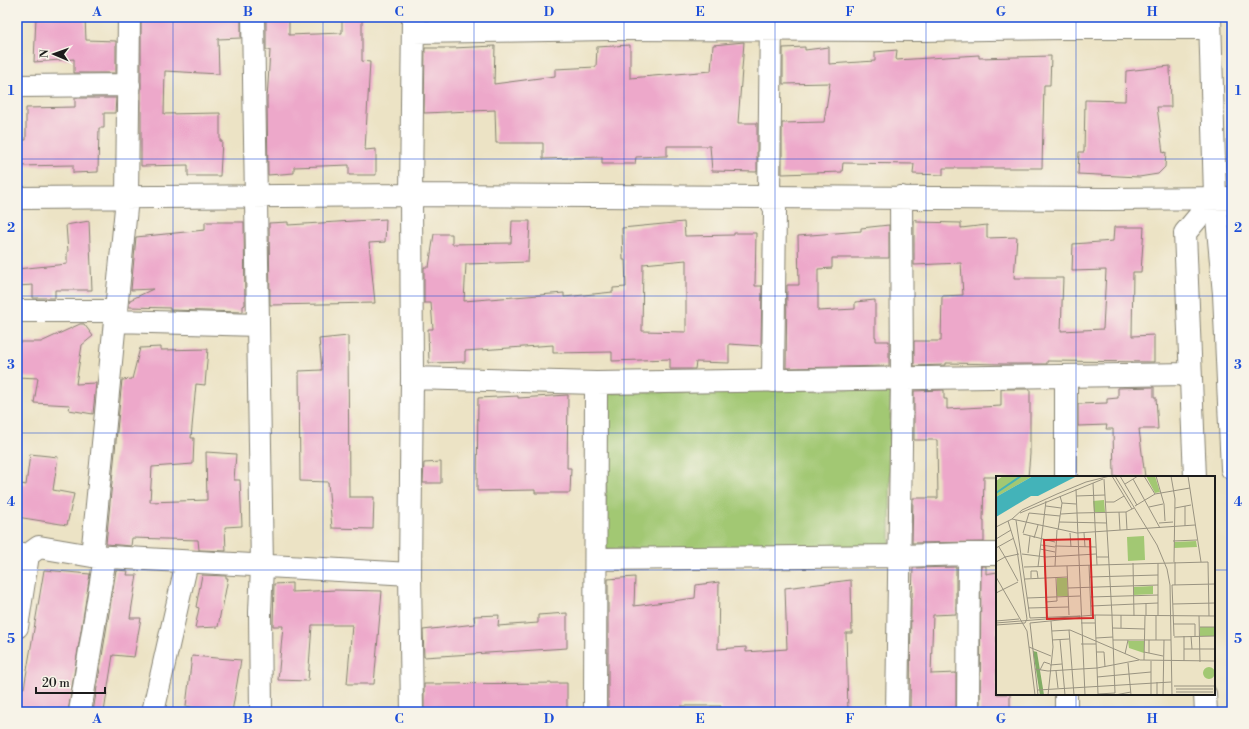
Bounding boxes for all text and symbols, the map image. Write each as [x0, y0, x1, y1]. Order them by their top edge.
text: A [91, 4, 102, 20]
text: B [243, 4, 253, 20]
text: C [394, 4, 404, 20]
text: D [544, 4, 554, 20]
text: E [695, 4, 705, 20]
text: F [845, 4, 855, 20]
text: G [996, 4, 1007, 20]
text: H [1147, 4, 1158, 20]
north arrow [34, 34, 74, 74]
text: N [38, 49, 52, 58]
text: 1 [8, 83, 15, 99]
text: 1 [1235, 83, 1242, 99]
text: 2 [7, 220, 15, 236]
text: 2 [1234, 220, 1242, 236]
text: 3 [7, 357, 15, 373]
text: 3 [1234, 357, 1242, 373]
inset map [996, 476, 1215, 695]
text: 4 [7, 494, 16, 510]
text: 4 [1234, 494, 1243, 510]
text: 5 [7, 631, 15, 647]
text: 5 [1234, 631, 1242, 647]
scale bar [36, 669, 105, 695]
text: 20 m [42, 676, 70, 691]
text: A [91, 711, 102, 727]
text: B [243, 711, 253, 727]
text: C [394, 711, 404, 727]
text: D [544, 711, 554, 727]
text: E [695, 711, 705, 727]
text: F [845, 711, 855, 727]
text: G [996, 711, 1007, 727]
text: H [1147, 711, 1158, 727]

